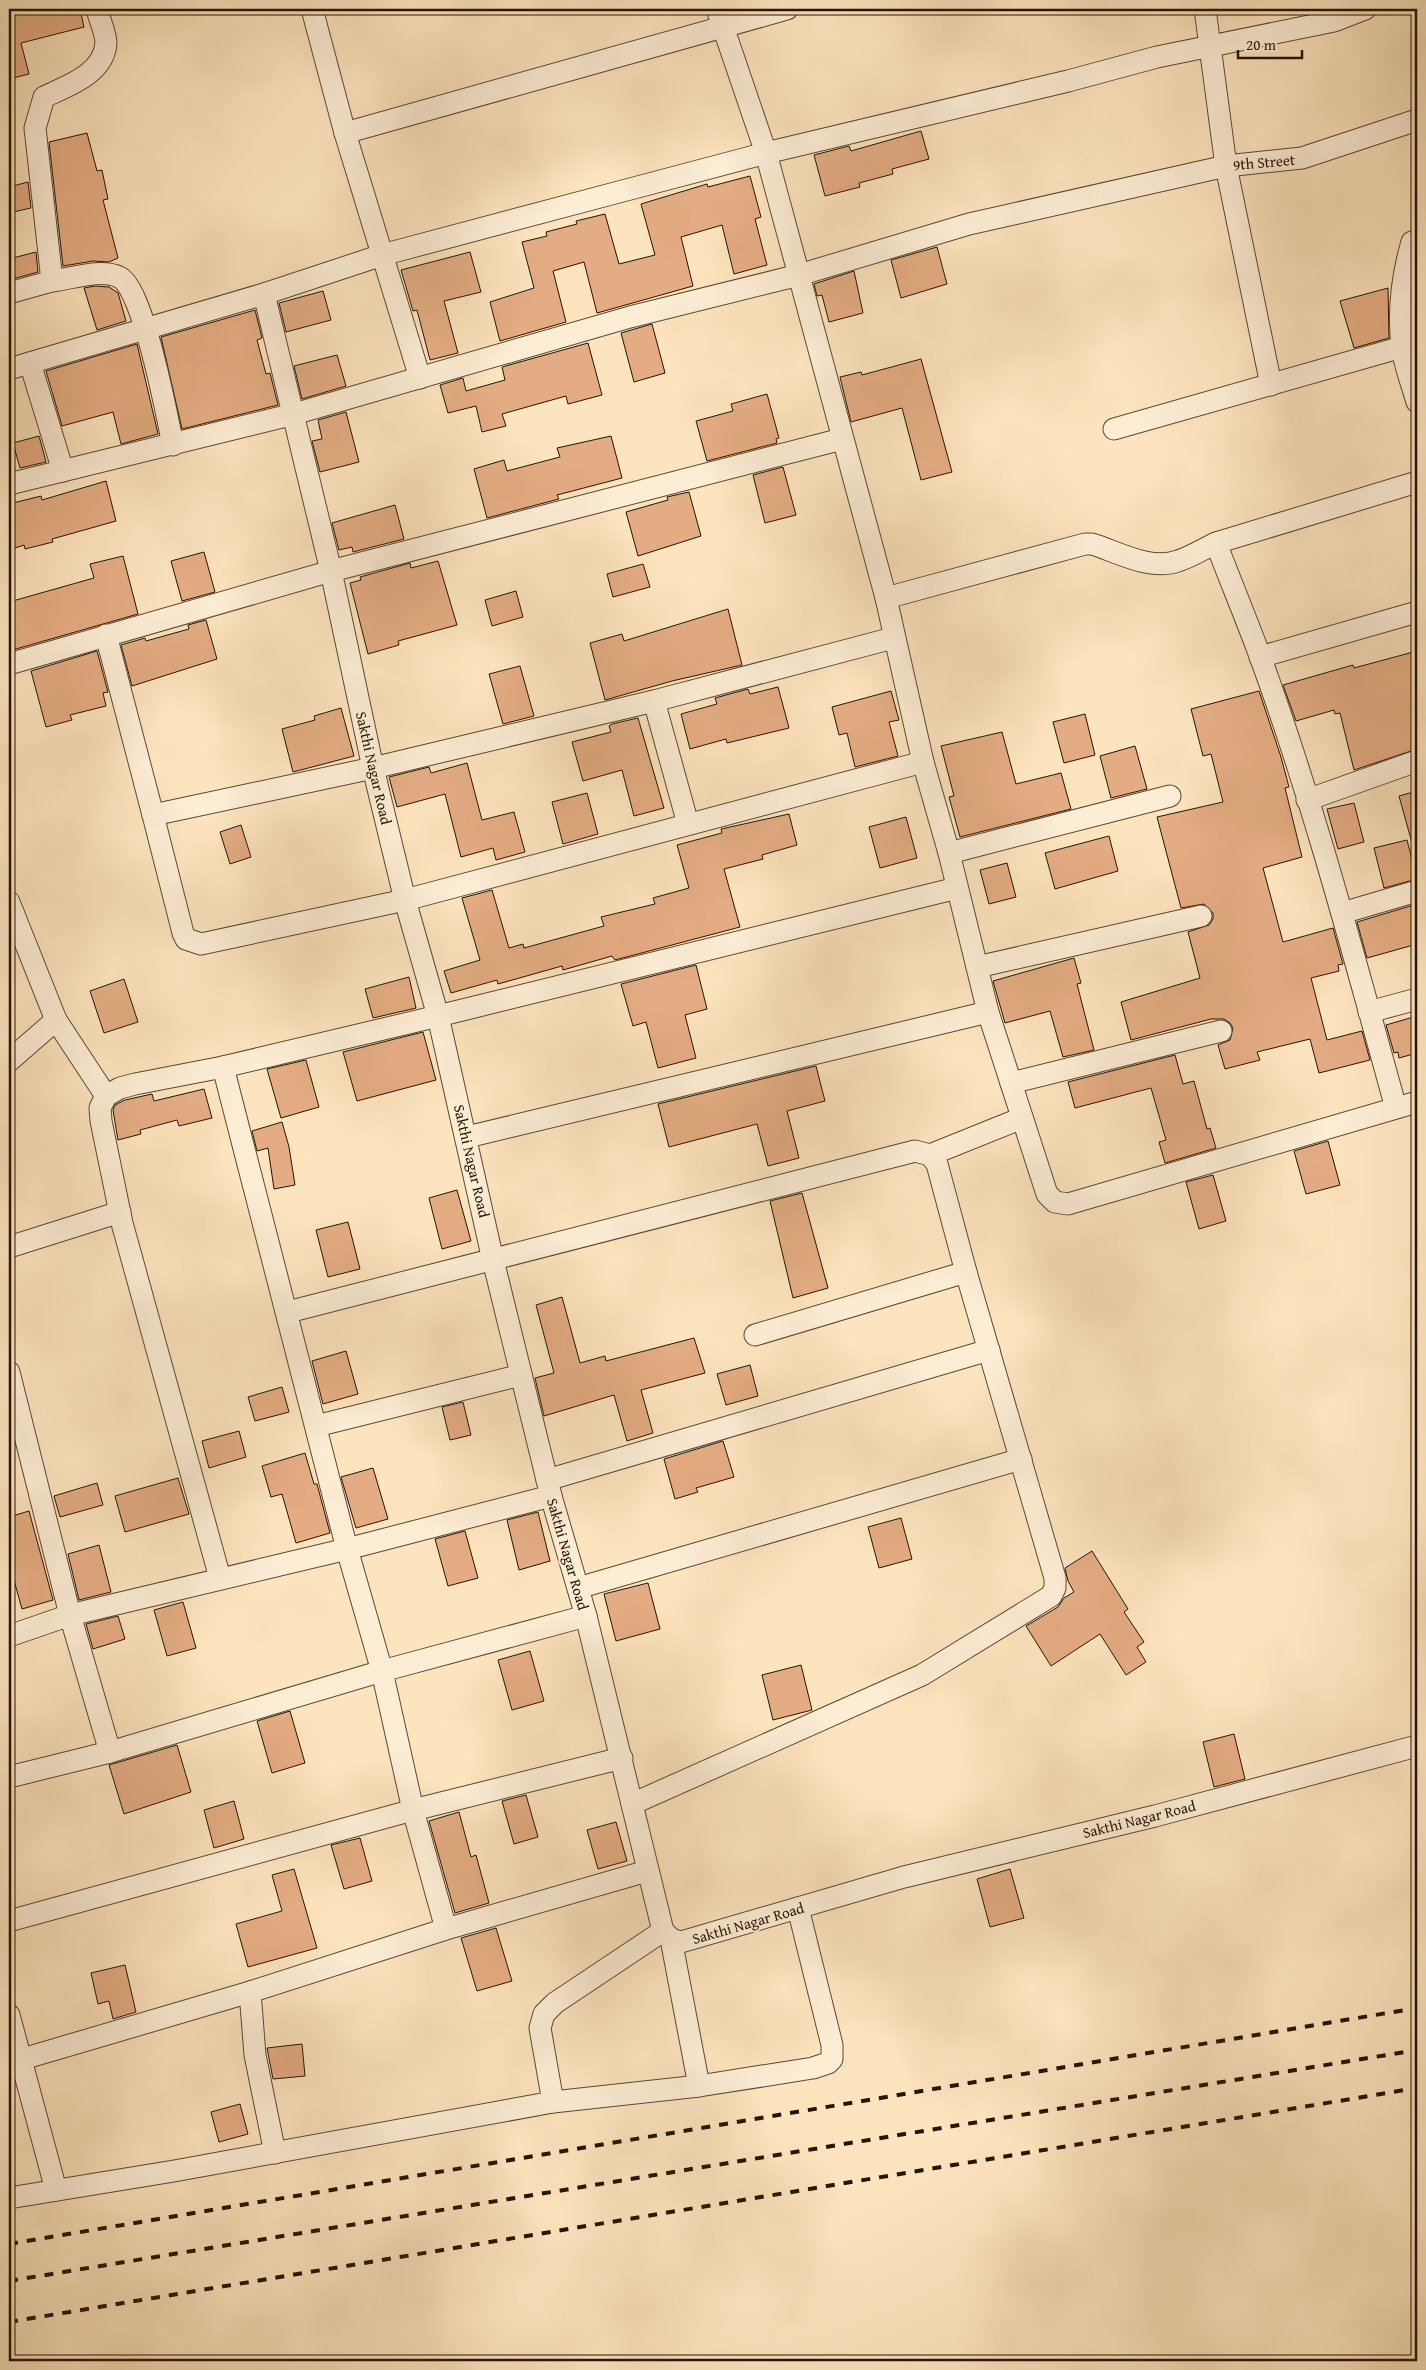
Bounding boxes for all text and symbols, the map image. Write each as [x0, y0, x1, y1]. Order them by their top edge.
scale bar [1238, 28, 1302, 60]
text: 20 m [1246, 34, 1277, 55]
street label: 9th Street [1232, 149, 1297, 175]
street label: Sakthi Nagar Road [351, 709, 397, 827]
street label: Sakthi Nagar Road [449, 1102, 495, 1220]
street label: Sakthi Nagar Road [542, 1496, 594, 1612]
street label: Sakthi Nagar Road [1080, 1795, 1198, 1843]
street label: Sakthi Nagar Road [690, 1897, 806, 1949]

